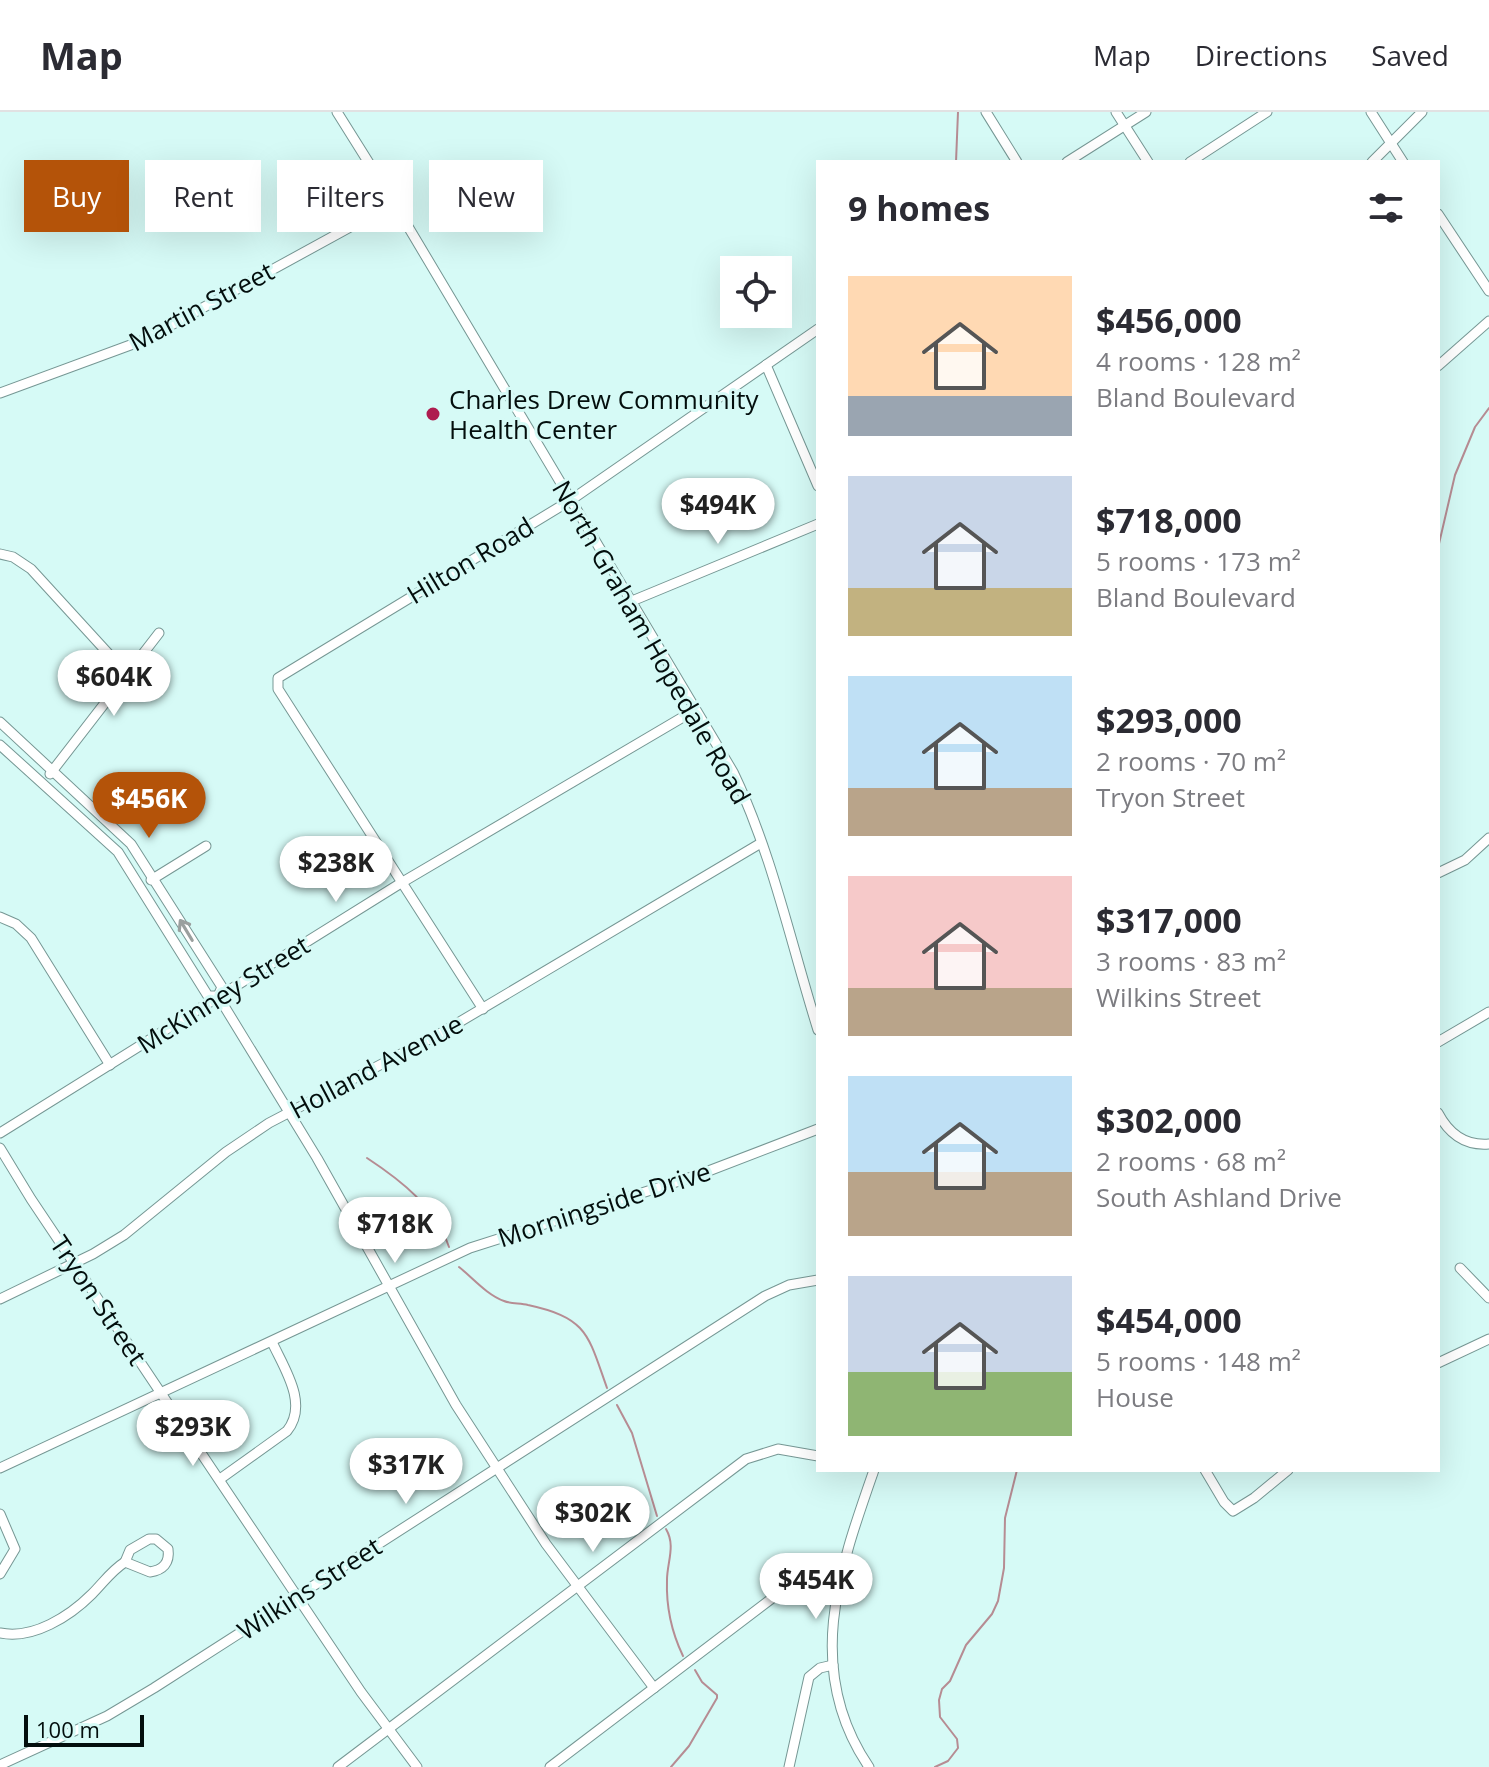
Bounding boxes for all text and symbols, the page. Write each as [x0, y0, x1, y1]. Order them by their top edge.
text: Map [40, 29, 123, 81]
text: Map [1093, 36, 1151, 74]
text: Directions [1195, 36, 1327, 74]
text: Saved [1371, 36, 1449, 74]
chip: Buy [24, 160, 129, 232]
chip: Rent [145, 160, 261, 232]
chip: Filters [277, 160, 413, 232]
chip: New [429, 160, 543, 232]
text: 9 homes [848, 185, 990, 231]
icon: filters [1364, 186, 1408, 230]
street label: Martin Street [122, 253, 280, 359]
map controls [720, 256, 792, 328]
button: locate [720, 256, 792, 328]
text: $456,000 [1096, 297, 1242, 343]
icon: home [912, 308, 1008, 404]
text: 4 rooms · 128 m² [1096, 343, 1301, 379]
text: Bland Boulevard [1096, 379, 1296, 415]
place label: Charles Drew Community Health Center [449, 381, 760, 447]
marker: Charles Drew Community Health Center [424, 405, 442, 423]
street label: North Graham Hopedale Road [544, 473, 760, 811]
pin: $494K [662, 478, 774, 546]
text: $494K [680, 486, 756, 522]
text: $718,000 [1096, 497, 1242, 543]
street label: Hilton Road [400, 508, 540, 612]
icon: home [912, 508, 1008, 604]
text: 5 rooms · 173 m² [1096, 543, 1301, 579]
text: Bland Boulevard [1096, 579, 1296, 615]
pin: $604K [58, 650, 170, 718]
text: $604K [76, 658, 152, 694]
text: $293,000 [1096, 697, 1242, 743]
icon: home [912, 708, 1008, 804]
text: 2 rooms · 70 m² [1096, 743, 1286, 779]
pin: $456K [93, 772, 205, 840]
text: Tryon Street [1096, 779, 1245, 815]
text: $456K [111, 780, 187, 816]
pin: $238K [280, 836, 392, 904]
text: $238K [298, 844, 374, 880]
text: $317,000 [1096, 897, 1242, 943]
icon: home [912, 908, 1008, 1004]
one-way arrow [178, 919, 194, 941]
street label: McKinney Street [130, 926, 316, 1062]
text: 3 rooms · 83 m² [1096, 943, 1286, 979]
text: Wilkins Street [1096, 979, 1261, 1015]
street label: Holland Avenue [283, 1005, 469, 1127]
text: $302,000 [1096, 1097, 1242, 1143]
icon: home [912, 1108, 1008, 1204]
text: 2 rooms · 68 m² [1096, 1143, 1286, 1179]
street label: Morningside Drive [493, 1153, 715, 1255]
text: South Ashland Drive [1096, 1179, 1342, 1215]
pin: $718K [339, 1197, 451, 1265]
text: $718K [357, 1205, 433, 1241]
street label: Tryon Street [42, 1228, 156, 1372]
text: $454,000 [1096, 1297, 1242, 1343]
icon: home [912, 1308, 1008, 1404]
text: 5 rooms · 148 m² [1096, 1343, 1301, 1379]
text: House [1096, 1379, 1174, 1415]
pin: $293K [137, 1400, 249, 1468]
text: $293K [155, 1408, 231, 1444]
pin: $317K [350, 1438, 462, 1506]
text: $317K [368, 1446, 444, 1482]
pin: $302K [537, 1486, 649, 1554]
text: $302K [555, 1494, 631, 1530]
street label: Wilkins Street [230, 1528, 388, 1648]
pin: $454K [760, 1553, 872, 1621]
text: $454K [778, 1561, 854, 1597]
scale bar [24, 1711, 144, 1747]
text: 100 m [36, 1714, 100, 1744]

